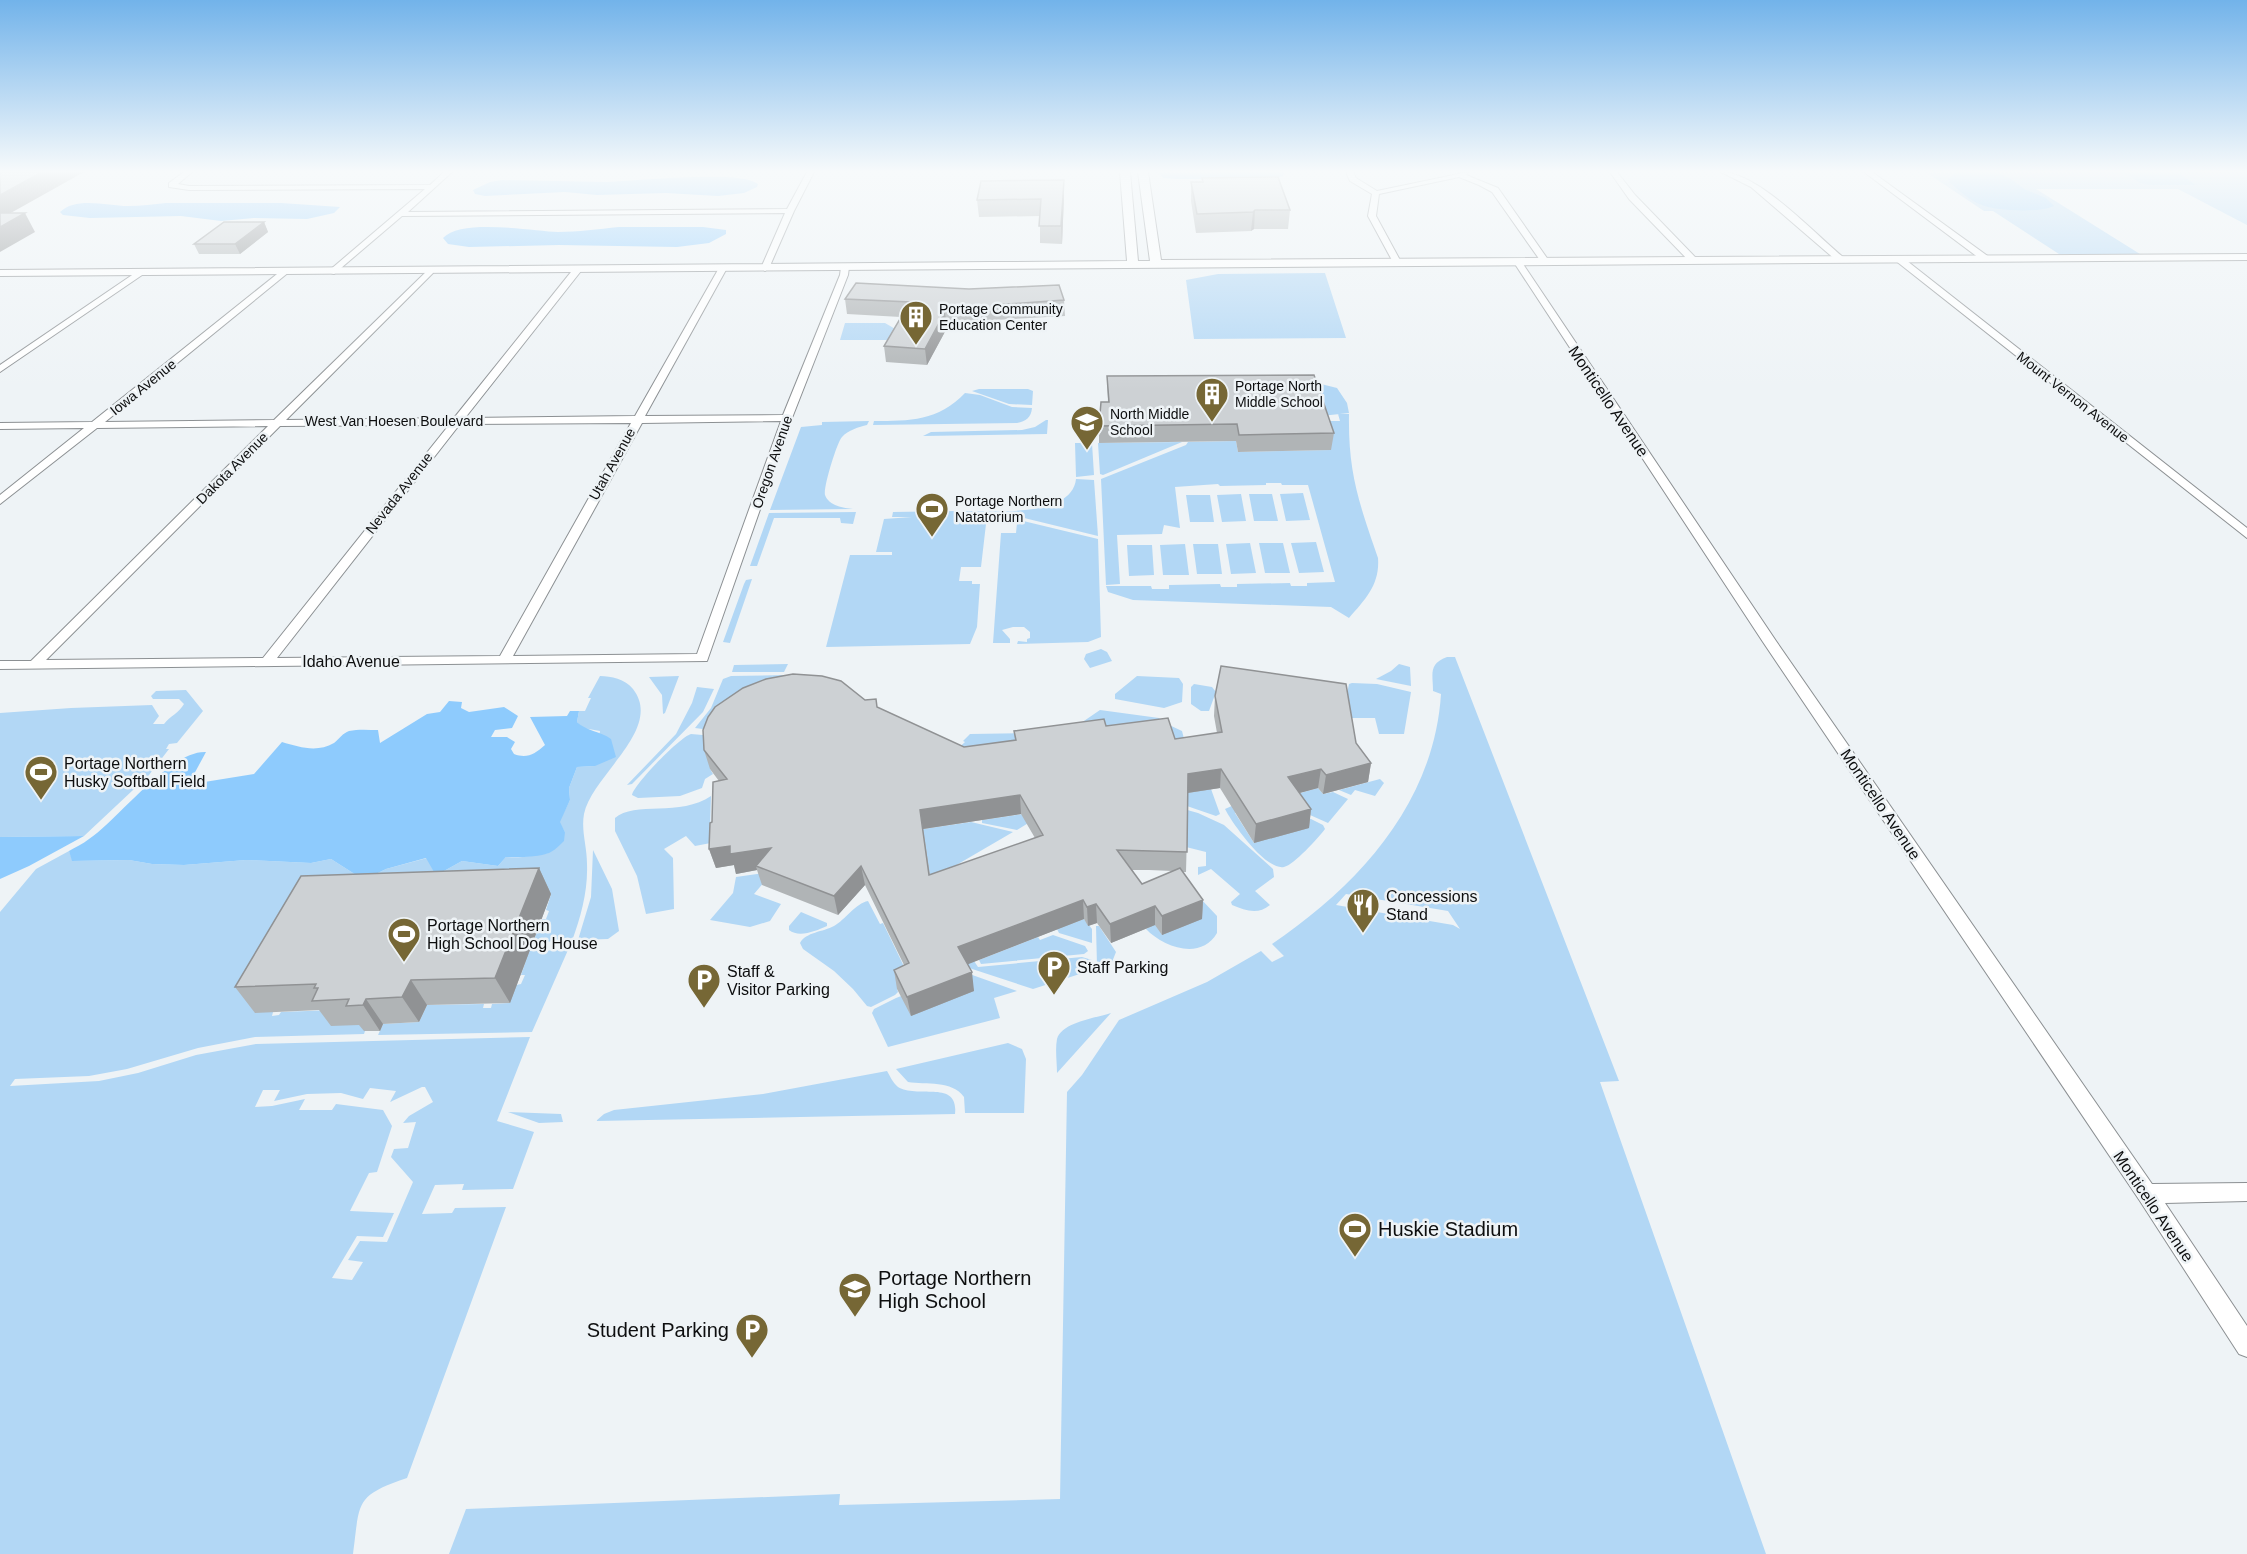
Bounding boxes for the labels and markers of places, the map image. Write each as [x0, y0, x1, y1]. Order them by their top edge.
building icon: Portage Community Education Center [898, 299, 934, 346]
place label: Portage Community Education Center [939, 301, 1063, 333]
building icon: Portage North Middle School [1194, 376, 1230, 423]
place label: Portage North Middle School [1235, 378, 1323, 410]
school or university icon: North Middle School [1069, 404, 1105, 451]
place label: North Middle School [1110, 406, 1190, 438]
sports icon: Portage Northern Natatorium [914, 491, 950, 538]
place label: Portage Northern Natatorium [955, 493, 1062, 525]
sports icon: Portage Northern Husky Softball Field [23, 754, 59, 801]
place label: Portage Northern Husky Softball Field [64, 755, 205, 790]
restaurant icon: Concessions Stand [1345, 887, 1381, 934]
place label: Concessions Stand [1386, 888, 1478, 923]
sports icon: Portage Northern High School Dog House [386, 916, 422, 963]
place label: Portage Northern High School Dog House [427, 917, 598, 952]
parking icon: Staff Parking [1036, 949, 1072, 996]
place label: Staff Parking [1077, 959, 1168, 976]
parking icon: Staff & Visitor Parking [686, 962, 722, 1009]
place label: Staff & Visitor Parking [727, 963, 830, 998]
sports icon: Huskie Stadium [1337, 1211, 1373, 1258]
place label: Huskie Stadium [1378, 1218, 1518, 1240]
place label: Portage Northern High School [878, 1267, 1031, 1312]
school or university icon: Portage Northern High School [837, 1271, 873, 1318]
parking icon: Student Parking [734, 1312, 770, 1359]
place label: Student Parking [587, 1319, 729, 1341]

